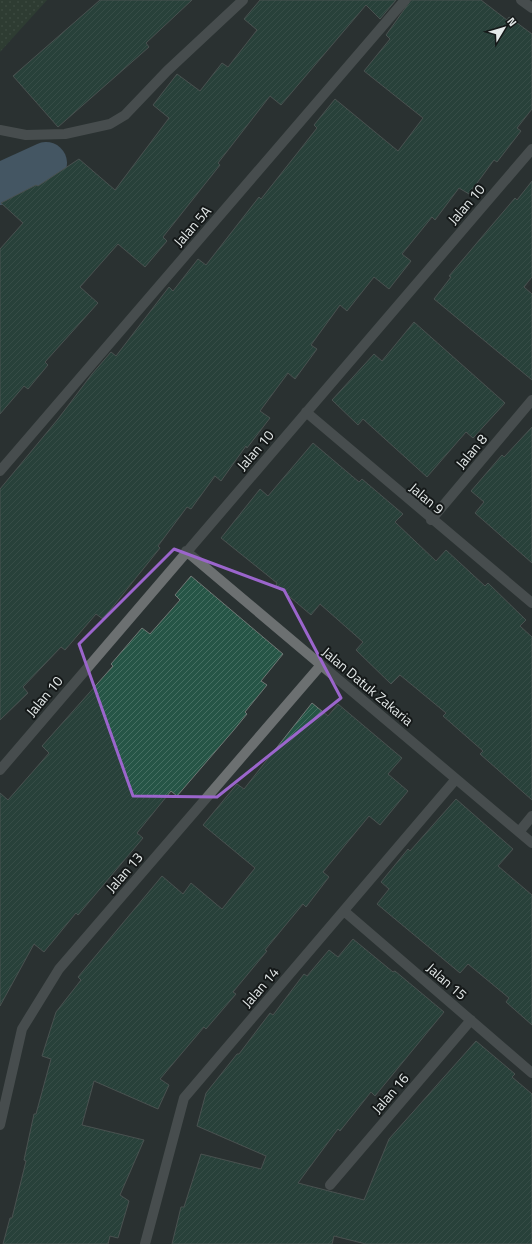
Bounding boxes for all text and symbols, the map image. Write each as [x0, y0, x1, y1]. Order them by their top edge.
north arrow [484, 8, 524, 48]
text: N [503, 14, 521, 30]
street label: Jalan 10 [442, 179, 490, 229]
street label: Jalan 5A [168, 200, 216, 251]
street label: Jalan 10 [231, 425, 279, 475]
street label: Jalan 8 [450, 429, 492, 473]
street label: Jalan 9 [405, 477, 449, 519]
street label: Jalan Datuk Zakaria [318, 642, 418, 730]
street label: Jalan 10 [21, 671, 67, 721]
street label: Jalan 13 [100, 847, 148, 897]
street label: Jalan 15 [422, 957, 472, 1005]
street label: Jalan 14 [236, 962, 284, 1012]
street label: Jalan 16 [366, 1068, 414, 1118]

